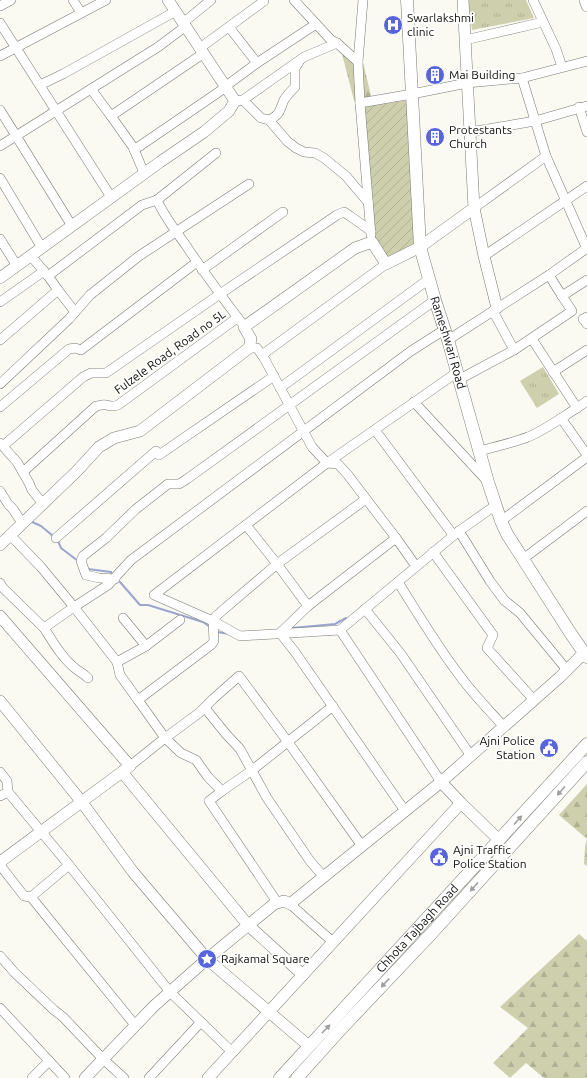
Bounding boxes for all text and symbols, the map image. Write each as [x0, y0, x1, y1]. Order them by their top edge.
place label: Swarlakshmi clinic [407, 11, 474, 38]
hospital icon: Swarlakshmi clinic [382, 14, 404, 36]
building icon: Mai Building [424, 64, 446, 86]
place label: Mai Building [449, 68, 515, 81]
place label: Protestants Church [449, 123, 512, 150]
building icon: Protestants Church [424, 126, 446, 148]
street label: Rameshwari Road [428, 295, 468, 390]
street label: Fulzele Road, Road no 5L [112, 307, 228, 396]
place label: Ajni Police Station [479, 734, 535, 761]
public building icon: Ajni Police Station [538, 737, 560, 759]
one-way arrow [556, 786, 566, 796]
one-way arrow [513, 815, 523, 825]
place label: Ajni Traffic Police Station [453, 843, 527, 870]
public building icon: Ajni Traffic Police Station [428, 846, 450, 868]
street label: Chhota Tajbagh Road [373, 882, 461, 975]
one-way arrow [469, 882, 478, 893]
place icon: Rajkamal Square [196, 948, 218, 970]
place label: Rajkamal Square [221, 952, 310, 965]
one-way arrow [380, 978, 390, 988]
one-way arrow [321, 1024, 331, 1034]

